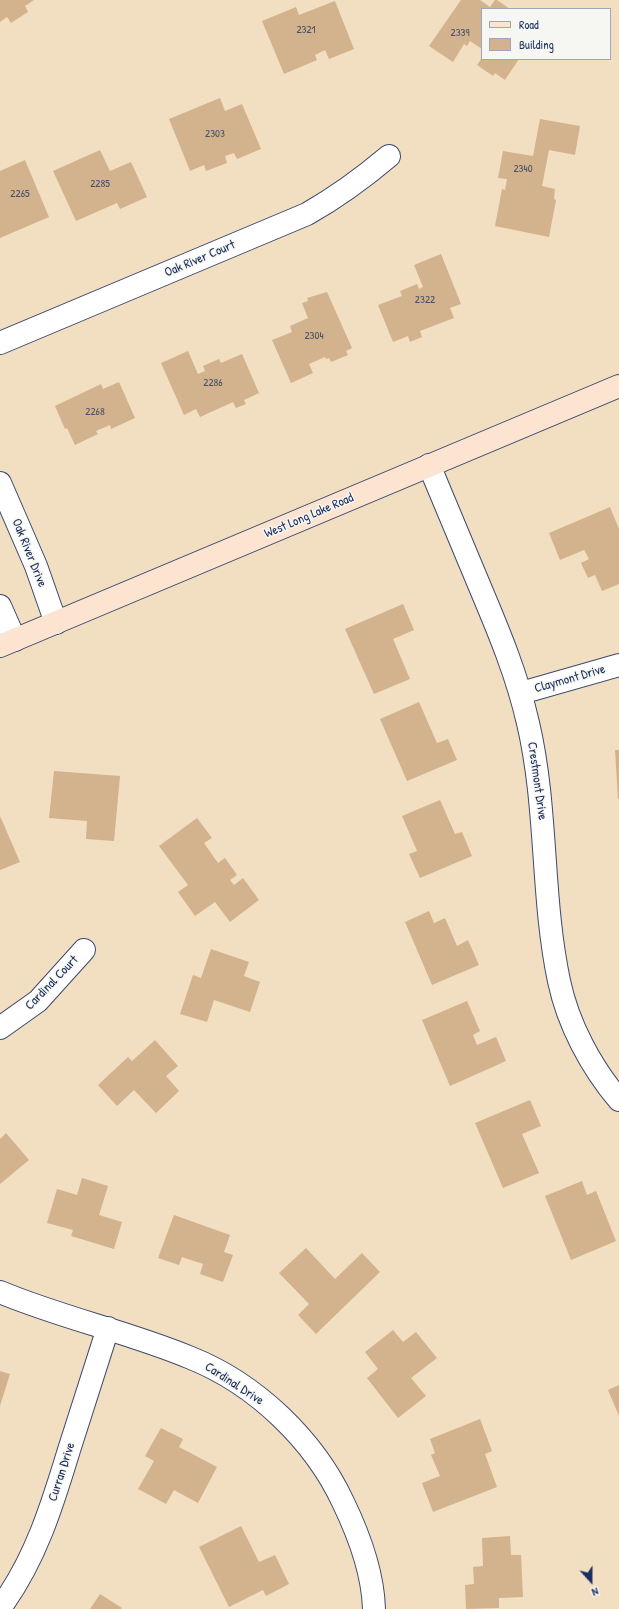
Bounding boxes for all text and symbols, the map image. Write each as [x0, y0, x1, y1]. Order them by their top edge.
legend [481, 8, 611, 60]
text: Road [519, 16, 539, 33]
house number: 2321 [296, 23, 316, 37]
house number: 2339 [450, 26, 470, 40]
text: Building [519, 36, 554, 53]
house number: 2303 [205, 127, 225, 141]
house number: 2340 [513, 162, 533, 176]
house number: 2285 [90, 177, 110, 191]
house number: 2265 [10, 187, 30, 201]
street label: Oak River Court [162, 237, 238, 281]
house number: 2322 [415, 293, 435, 307]
house number: 2304 [304, 329, 324, 343]
house number: 2286 [203, 376, 223, 390]
house number: 2268 [85, 405, 105, 419]
street label: West Long Lake Road [262, 490, 356, 542]
street label: Oak River Drive [8, 517, 50, 589]
street label: Claymont Drive [533, 661, 607, 697]
street label: Crestmont Drive [524, 741, 550, 821]
street label: Cardinal Court [22, 953, 82, 1013]
street label: Cardinal Drive [202, 1359, 266, 1409]
street label: Curran Drive [45, 1441, 79, 1503]
north arrow [571, 1561, 611, 1601]
text: N [590, 1585, 601, 1600]

